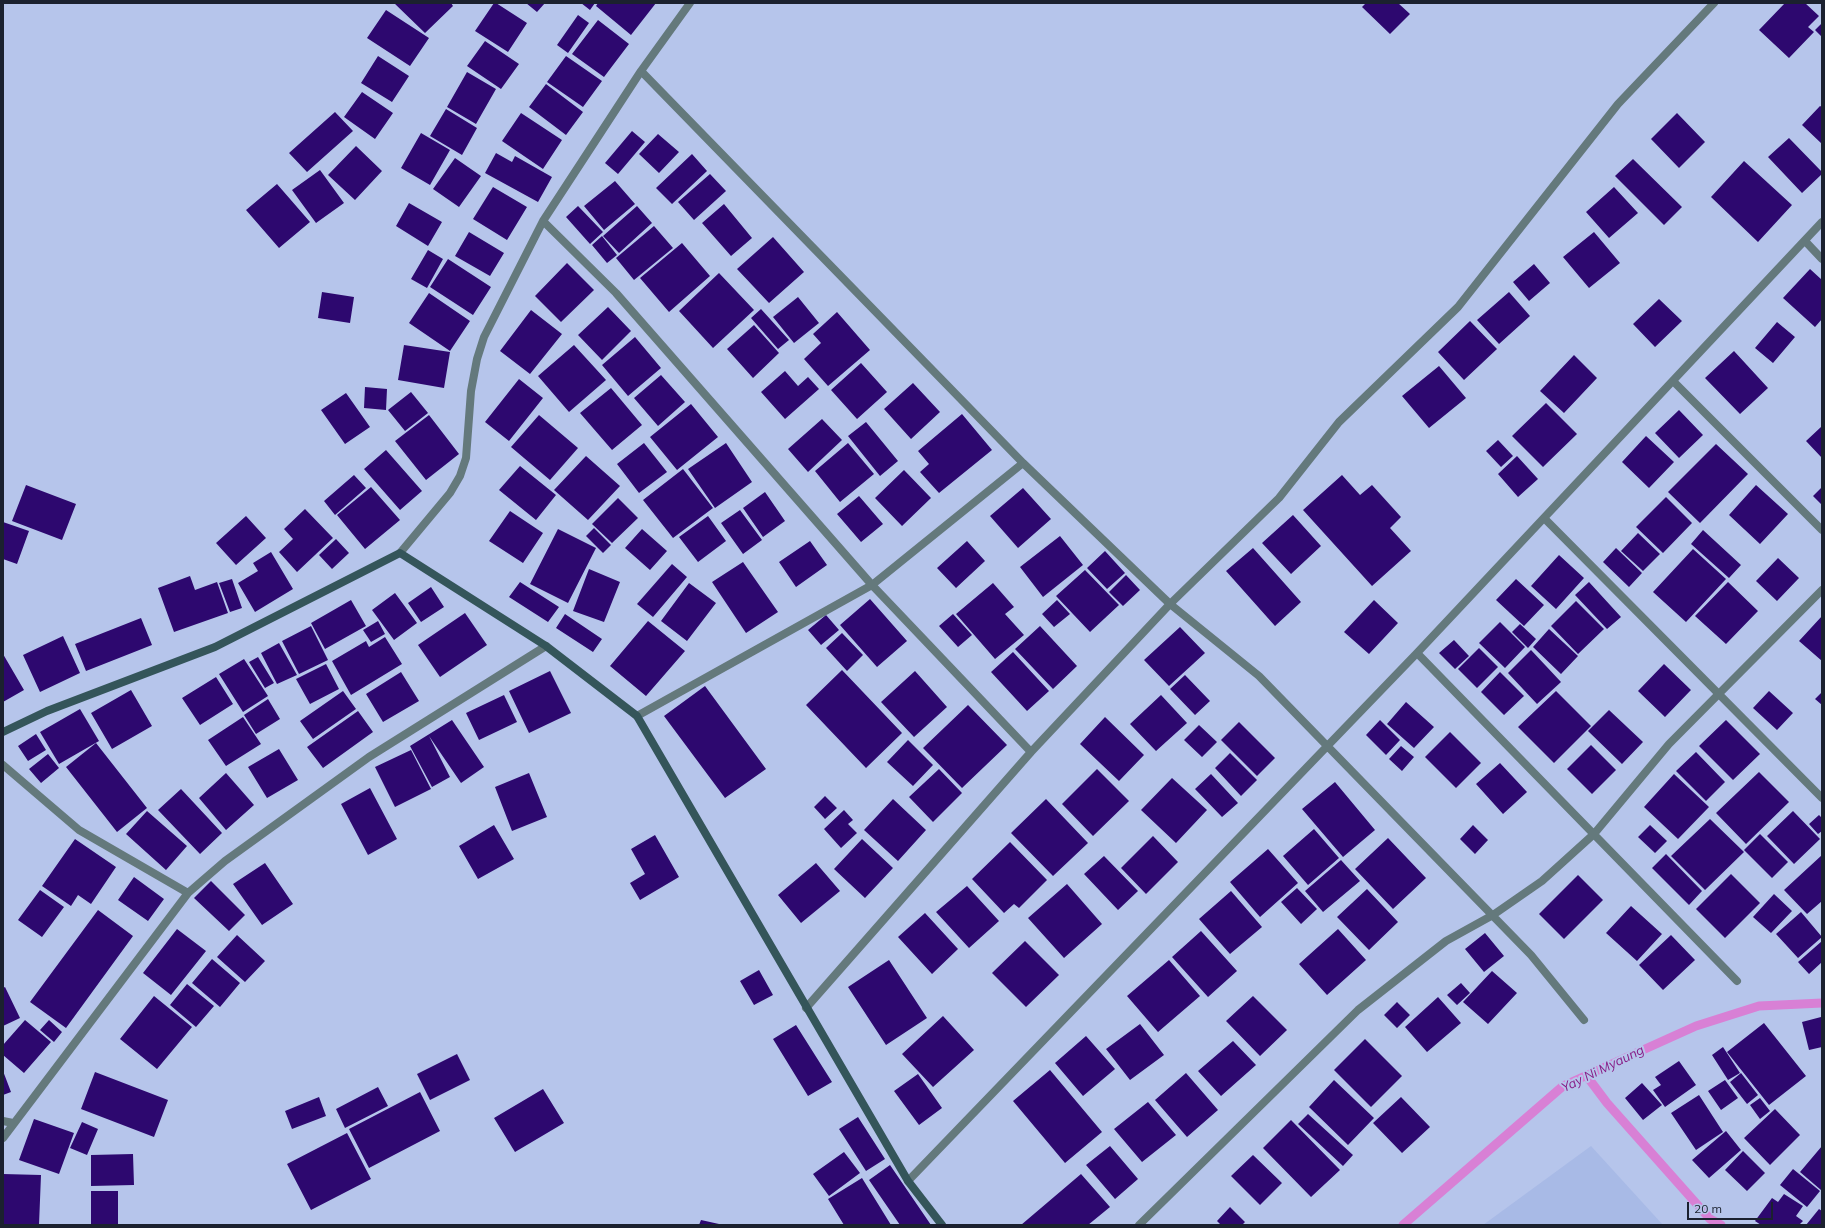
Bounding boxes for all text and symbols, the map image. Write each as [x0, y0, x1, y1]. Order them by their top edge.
water label: Yay Ni Myaung [1559, 1042, 1647, 1096]
scale bar [1689, 1194, 1775, 1220]
text: 20 m [1694, 1201, 1722, 1216]

